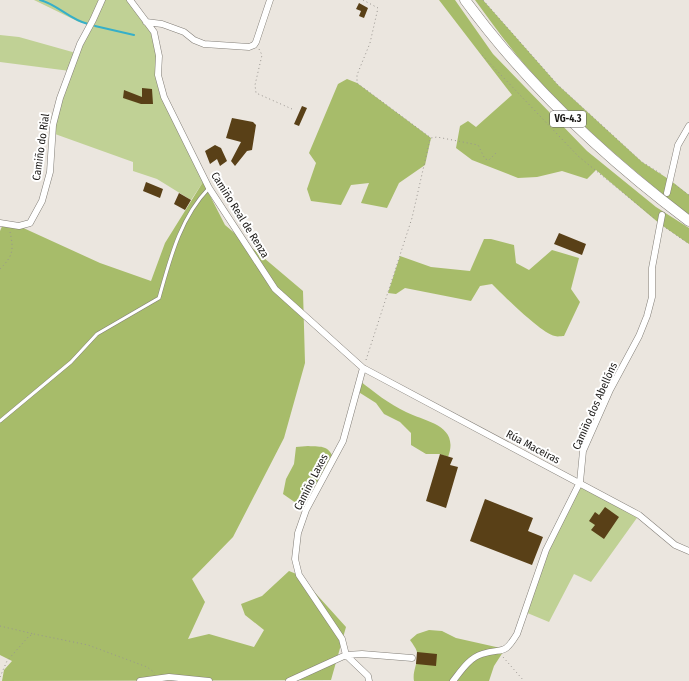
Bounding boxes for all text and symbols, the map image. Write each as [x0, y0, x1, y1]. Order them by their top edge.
road number: VG-4.3 [550, 111, 586, 127]
street label: Camiño do Rial [30, 113, 52, 181]
street label: Camiño Real de Renza [208, 170, 272, 260]
street label: Camiño dos Abellóns [570, 360, 620, 452]
street label: Rúa Maceiras [504, 427, 562, 467]
street label: Camiño Laxes [291, 451, 331, 512]

